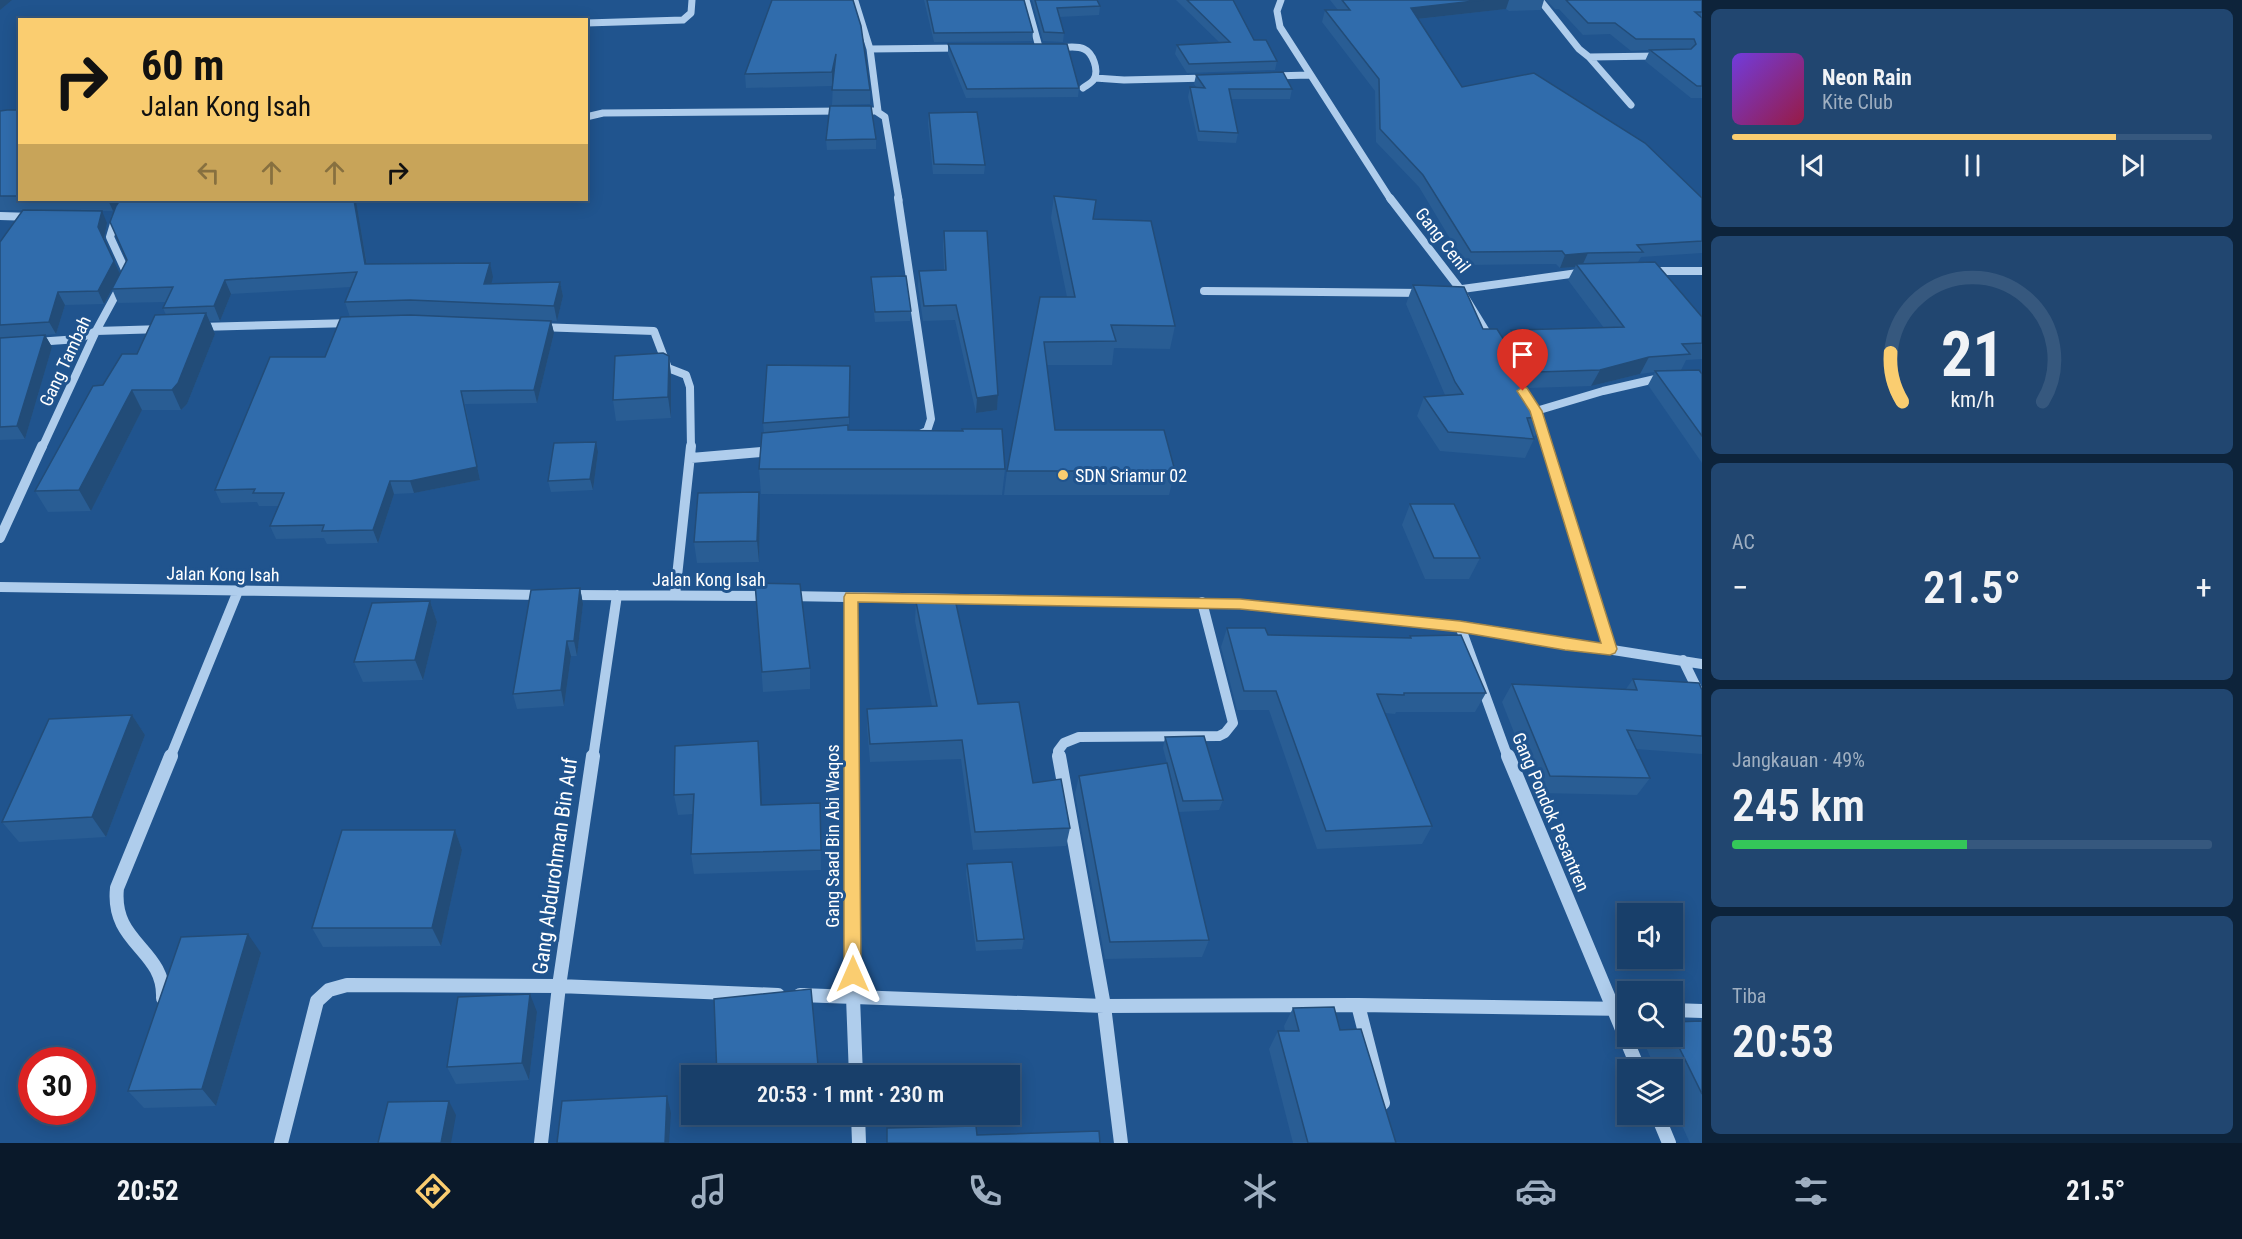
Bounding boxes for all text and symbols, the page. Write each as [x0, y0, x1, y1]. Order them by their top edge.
text: 60 m [141, 41, 224, 90]
icon: right [42, 42, 120, 120]
text: Neon Rain [1822, 65, 1912, 90]
text: Kite Club [1822, 90, 1893, 114]
text: Jalan Kong Isah [141, 91, 311, 123]
icon: previous [1796, 149, 1829, 182]
icon: pause [1956, 149, 1989, 182]
icon: next [2116, 149, 2149, 182]
icon: left [192, 156, 225, 189]
icon: ahead [255, 156, 288, 189]
icon: ahead [318, 156, 351, 189]
icon: right [381, 156, 414, 189]
street label: Gang Cenil [1411, 203, 1475, 277]
street label: Gang Tambah [35, 312, 95, 410]
text: 21 [1940, 318, 2004, 391]
pin [1497, 329, 1548, 391]
icon: arrive [1506, 338, 1539, 371]
text: km/h [1950, 387, 1994, 412]
place label: SDN Sriamur 02 [1075, 465, 1187, 486]
marker: SDN Sriamur 02 [1056, 468, 1070, 482]
text: AC [1732, 530, 1755, 554]
text: 21.5° [1923, 561, 2021, 614]
street label: Jalan Kong Isah [166, 563, 280, 585]
text: − [1732, 568, 1749, 607]
text: + [2196, 568, 2212, 607]
street label: Jalan Kong Isah [652, 569, 766, 590]
street label: Gang Pondok Pesantren [1508, 729, 1594, 895]
street label: Gang Saad Bin Abi Waqos [822, 744, 843, 928]
text: Jangkauan · 49% [1732, 748, 1865, 772]
street label: Gang Abdurohman Bin Auf [528, 756, 582, 976]
text: 245 km [1732, 779, 1865, 832]
map controls [1617, 903, 1683, 1125]
button: sound [1617, 903, 1683, 969]
position arrow [821, 942, 885, 1006]
button: search [1617, 981, 1683, 1047]
text: Tiba [1732, 984, 1766, 1008]
text: 20:53 [1732, 1015, 1834, 1068]
speed limit sign: 30 [18, 1047, 96, 1125]
button: layers [1617, 1059, 1683, 1125]
text: 20:53 · 1 mnt · 230 m [757, 1082, 944, 1107]
icon: directions [412, 1170, 454, 1212]
icon: music [688, 1170, 730, 1212]
icon: phone [964, 1170, 1006, 1212]
icon: climate [1239, 1170, 1281, 1212]
icon: car [1515, 1170, 1557, 1212]
icon: filters [1790, 1170, 1832, 1212]
text: 20:52 [117, 1175, 179, 1207]
text: 21.5° [2066, 1175, 2125, 1207]

